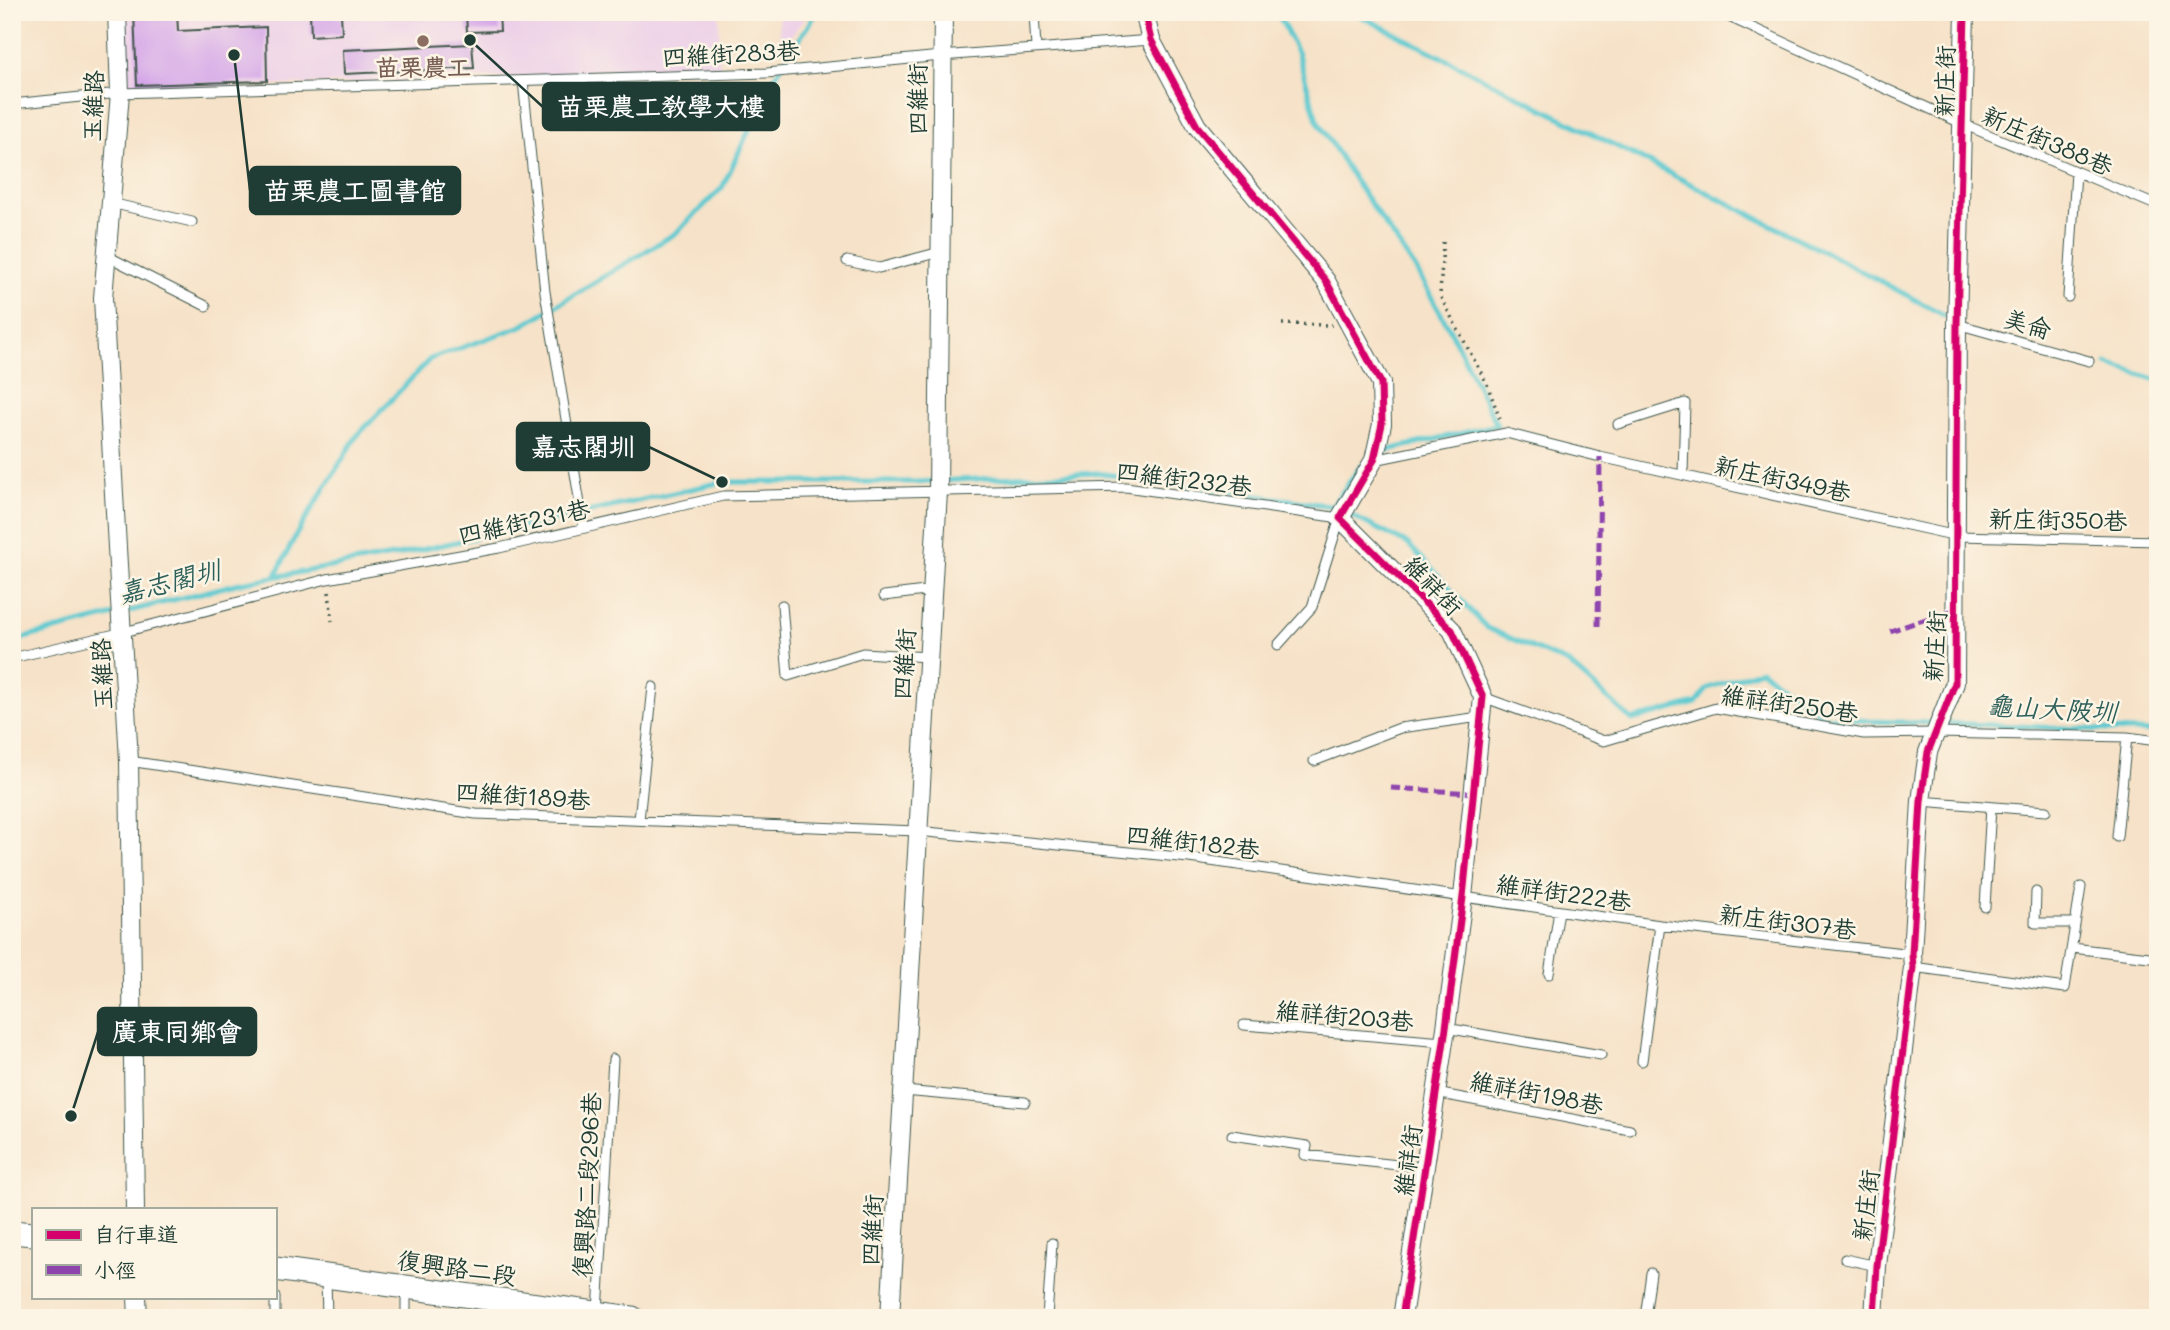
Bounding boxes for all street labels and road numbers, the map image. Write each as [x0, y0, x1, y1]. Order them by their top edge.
street label: 四維街283巷 [661, 34, 801, 72]
street label: 新庄街 [1928, 45, 1960, 117]
street label: 四維街 [901, 63, 932, 135]
street label: 玉維路 [75, 69, 109, 143]
street label: 新庄街388巷 [1978, 99, 2118, 181]
street label: 美侖 [2001, 301, 2055, 345]
street label: 新庄街349巷 [1712, 448, 1854, 508]
street label: 四維街232巷 [1114, 454, 1254, 502]
street label: 四維街231巷 [455, 492, 593, 550]
street label: 新庄街350巷 [1988, 502, 2128, 536]
street label: 維祥街 [1398, 548, 1470, 622]
street label: 新庄街 [1916, 609, 1952, 683]
street label: 四維街 [885, 627, 921, 701]
street label: 玉維路 [84, 637, 118, 711]
street label: 維祥街250巷 [1719, 678, 1861, 728]
street label: 四維街189巷 [454, 775, 592, 815]
street label: 四維街182巷 [1124, 817, 1262, 865]
street label: 維祥街222巷 [1494, 867, 1634, 917]
street label: 新庄街307巷 [1718, 897, 1858, 945]
street label: 維祥街203巷 [1275, 994, 1415, 1036]
street label: 維祥街198巷 [1468, 1064, 1606, 1120]
street label: 復興路二段296巷 [566, 1091, 606, 1279]
street label: 維祥街 [1387, 1122, 1427, 1198]
street label: 新庄街 [1845, 1167, 1885, 1243]
street label: 四維街 [854, 1193, 888, 1267]
street label: 復興路二段 [395, 1243, 519, 1291]

